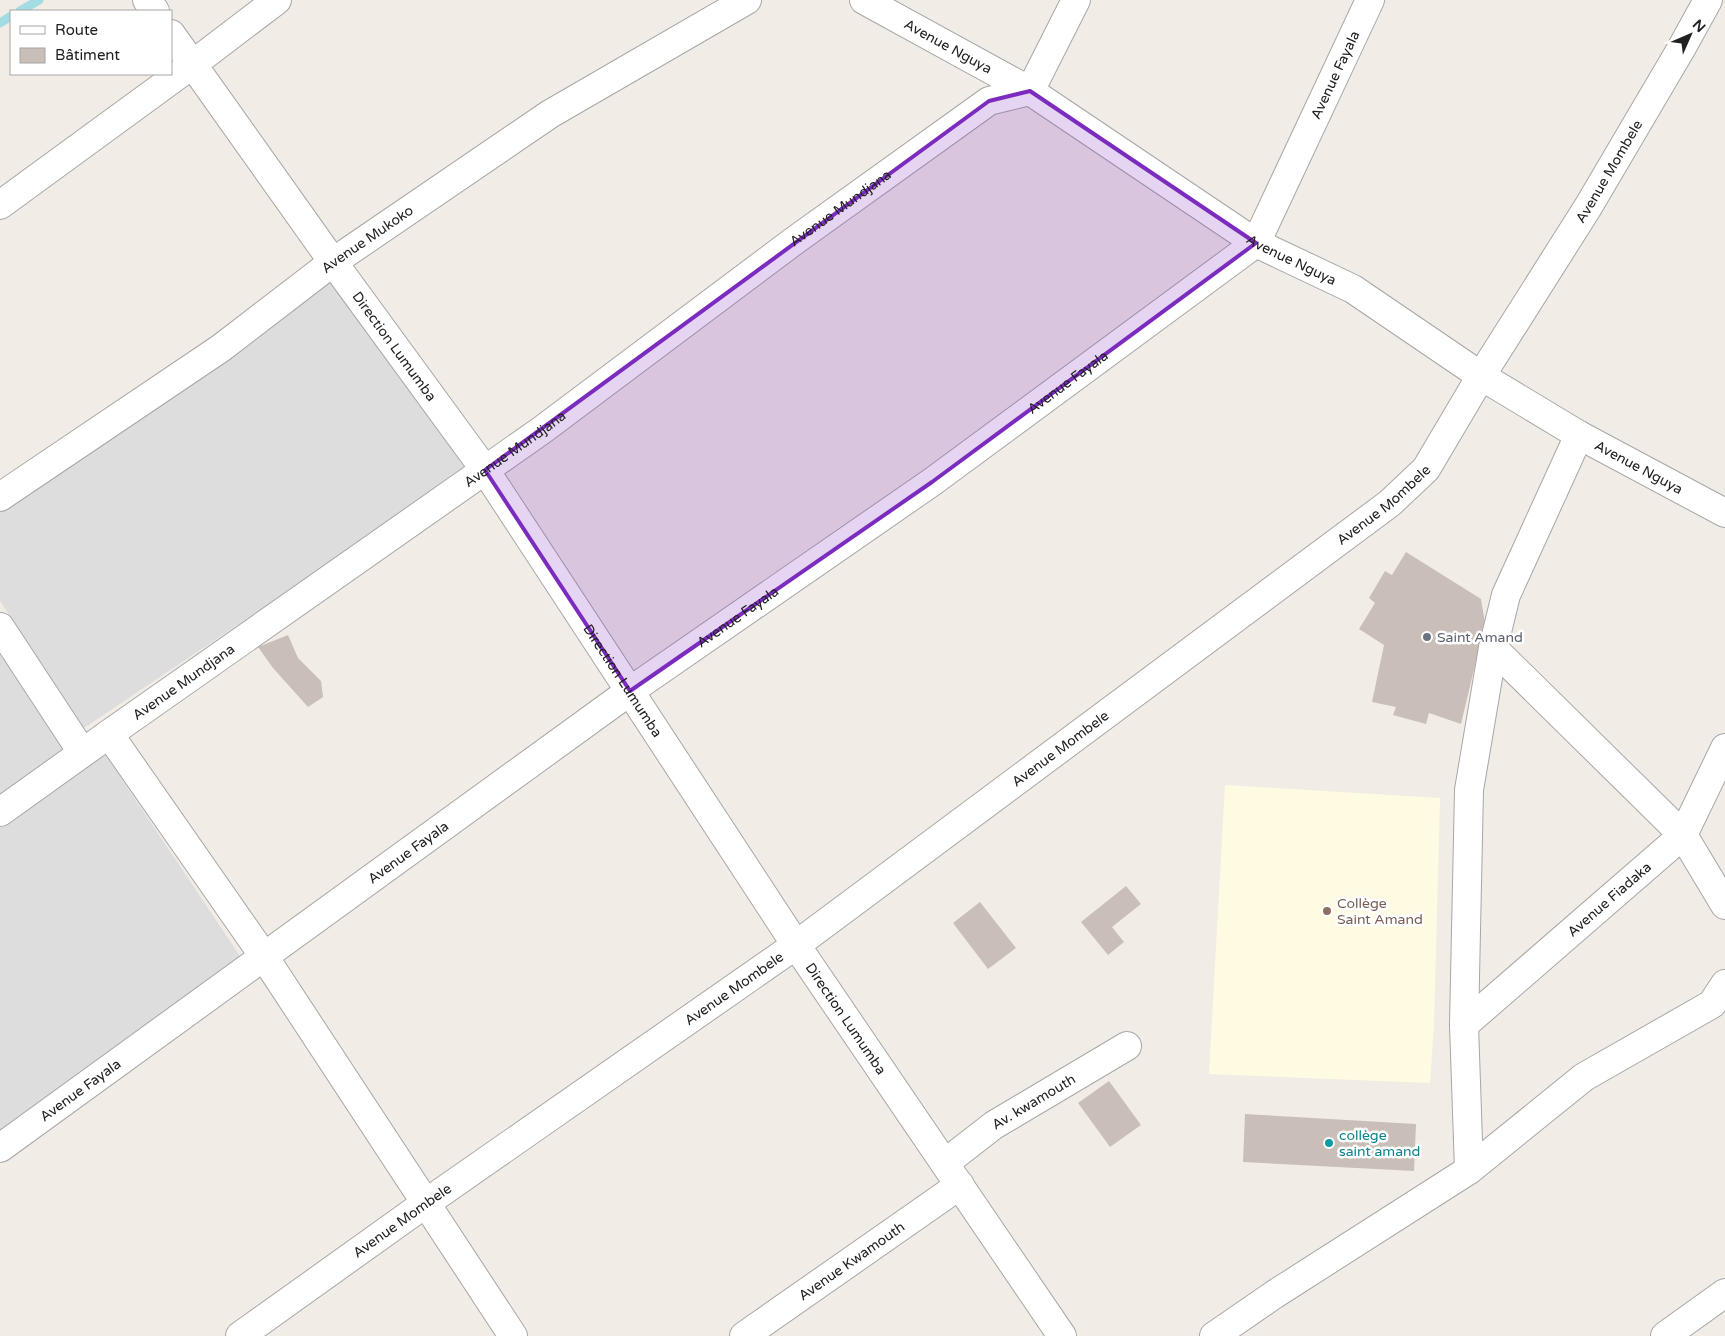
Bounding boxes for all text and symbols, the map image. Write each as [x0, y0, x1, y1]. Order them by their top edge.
legend [10, 10, 172, 75]
north arrow [1665, 10, 1715, 60]
street label: Avenue Nguya [901, 15, 995, 77]
text: N [1689, 16, 1709, 36]
text: Route [55, 21, 98, 39]
street label: Avenue Fayala [1307, 28, 1363, 122]
text: Bâtiment [55, 46, 120, 64]
street label: Avenue Mombele [1572, 117, 1646, 226]
street label: Avenue Mundjana [786, 166, 894, 250]
street label: Avenue Mukoko [318, 201, 416, 276]
street label: Avenue Nguya [1243, 231, 1339, 288]
street label: Direction Lumumba [349, 288, 440, 404]
street label: Avenue Fayala [1024, 347, 1111, 417]
street label: Avenue Mundjana [461, 407, 569, 491]
street label: Avenue Nguya [1592, 436, 1686, 497]
street label: Avenue Mombele [1333, 461, 1434, 548]
street label: Avenue Fayala [693, 582, 782, 651]
street label: Direction Lumumba [580, 621, 666, 740]
place label: Saint Amand [1437, 629, 1523, 646]
marker: Saint Amand [1421, 631, 1433, 643]
street label: Avenue Mundjana [129, 640, 238, 723]
street label: Avenue Mombele [1008, 707, 1112, 790]
street label: Avenue Fayala [364, 817, 452, 887]
street label: Avenue Fiadaka [1564, 858, 1654, 940]
place label: Collège Saint Amand [1337, 895, 1423, 928]
marker: Collège Saint Amand [1321, 905, 1333, 917]
street label: Avenue Mombele [681, 948, 787, 1029]
street label: Direction Lumumba [802, 959, 890, 1078]
street label: Avenue Fayala [36, 1055, 124, 1125]
street label: Av. kwamouth [989, 1070, 1078, 1133]
place label: collège saint amand [1339, 1127, 1420, 1160]
marker: collège saint amand [1323, 1137, 1335, 1149]
street label: Avenue Mombele [349, 1180, 454, 1261]
street label: Avenue Kwamouth [795, 1218, 908, 1304]

